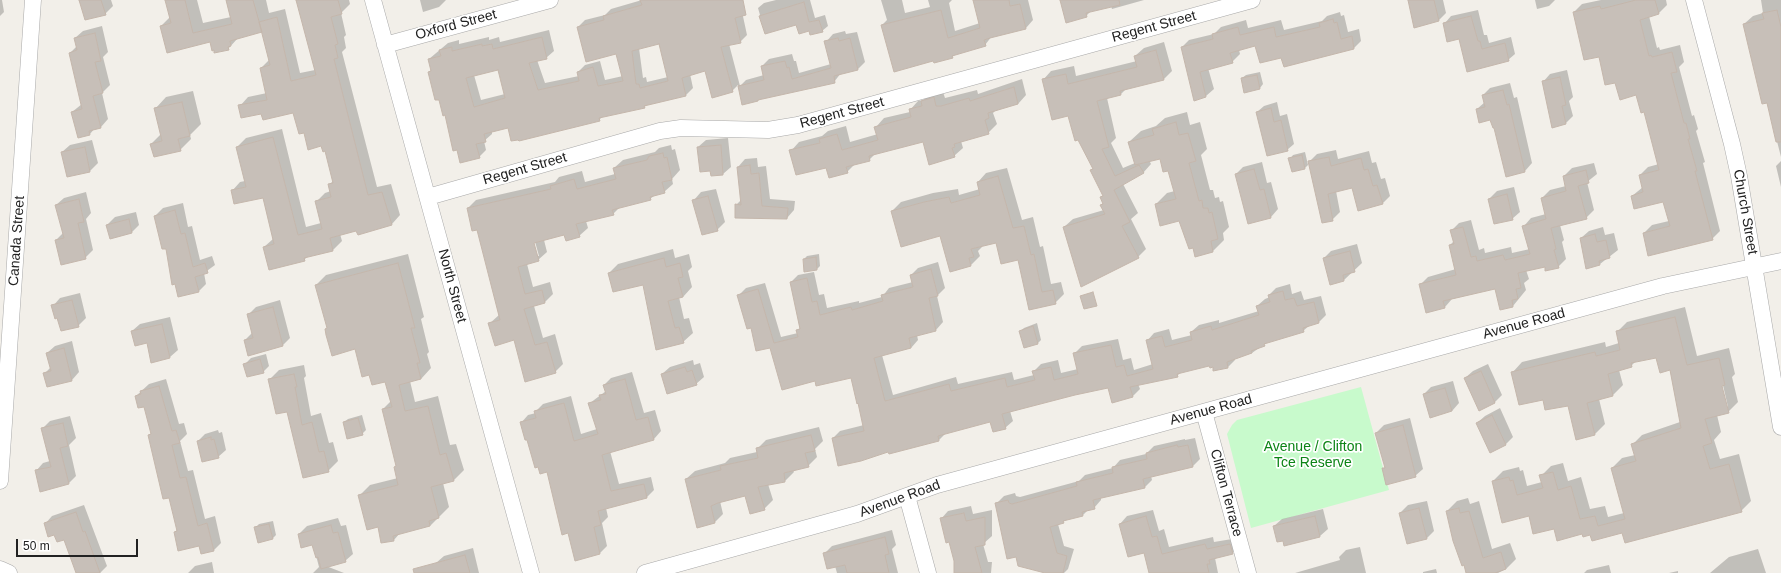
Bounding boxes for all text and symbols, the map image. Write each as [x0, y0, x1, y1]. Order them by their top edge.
street label: Oxford Street [414, 6, 498, 44]
street label: Regent Street [1110, 8, 1198, 46]
street label: Regent Street [798, 94, 886, 132]
street label: Regent Street [481, 149, 569, 189]
street label: Church Street [1729, 168, 1761, 256]
street label: Canada Street [5, 195, 29, 287]
street label: North Street [434, 247, 470, 325]
street label: Avenue Road [1481, 305, 1567, 343]
street label: Avenue Road [1168, 391, 1254, 429]
park label: Avenue / Clifton Tce Reserve [1264, 439, 1362, 472]
street label: Clifton Terrace [1206, 447, 1246, 539]
street label: Avenue Road [857, 477, 943, 521]
scale bar [18, 531, 140, 557]
text: 50 m [23, 539, 50, 553]

